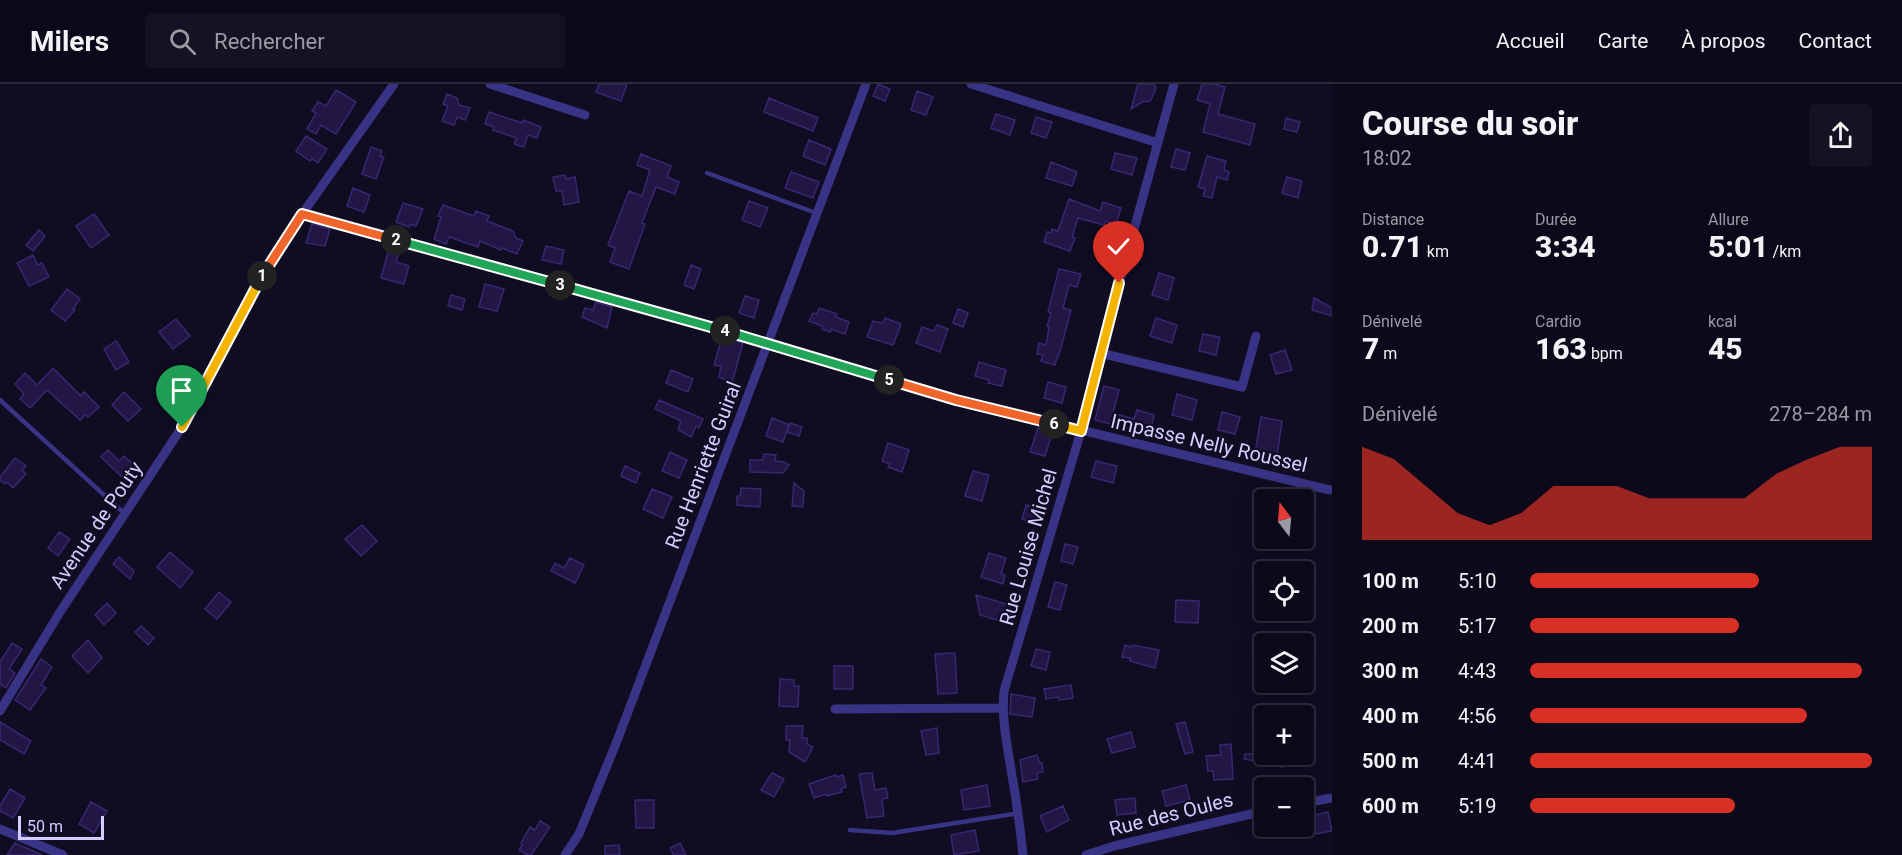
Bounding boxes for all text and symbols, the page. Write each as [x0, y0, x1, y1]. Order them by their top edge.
search box [145, 14, 565, 68]
text: Milers [30, 25, 109, 58]
icon: search [166, 25, 199, 58]
text: Rechercher [214, 29, 325, 54]
text: Accueil [1496, 29, 1565, 53]
text: Carte [1598, 29, 1648, 53]
text: À propos [1681, 29, 1766, 53]
text: Contact [1799, 29, 1872, 53]
text: Course du soir [1362, 104, 1578, 143]
button: share [1809, 104, 1872, 167]
text: 18:02 [1362, 146, 1412, 170]
text: Distance [1362, 210, 1424, 229]
text: Durée [1535, 210, 1577, 229]
text: Allure [1708, 210, 1749, 229]
pin [1093, 221, 1144, 283]
pin: 2 [381, 225, 411, 255]
text: 0.71 [1362, 229, 1423, 264]
text: 3:34 [1535, 229, 1596, 264]
text: 5:01 [1708, 229, 1769, 264]
text: 2 [391, 230, 401, 249]
icon: check [1102, 230, 1135, 263]
text: km [1423, 242, 1449, 261]
text: /km [1769, 242, 1801, 261]
pin: 1 [247, 261, 277, 291]
text: 1 [257, 266, 267, 285]
pin: 3 [545, 270, 575, 300]
text: 3 [555, 275, 565, 294]
text: Dénivelé [1362, 312, 1422, 331]
text: Cardio [1535, 312, 1581, 331]
text: kcal [1708, 312, 1737, 331]
pin: 4 [710, 316, 740, 346]
text: 4 [720, 321, 730, 340]
text: 7 [1362, 331, 1379, 366]
text: 163 [1535, 331, 1587, 366]
text: 45 [1708, 331, 1743, 366]
text: m [1379, 344, 1397, 363]
text: bpm [1587, 344, 1623, 363]
pin [156, 365, 207, 427]
pin: 5 [874, 365, 904, 395]
text: 5 [884, 370, 894, 389]
icon: arrive [165, 374, 198, 407]
street label: Rue Henriette Guiral [660, 378, 746, 552]
text: Dénivelé [1362, 402, 1437, 426]
text: 278–284 m [1769, 402, 1872, 426]
pin: 6 [1039, 409, 1069, 439]
street label: Impasse Nelly Roussel [1108, 409, 1310, 477]
text: 6 [1049, 414, 1059, 433]
street label: Avenue de Pouty [45, 456, 148, 593]
street label: Rue Louise Michel [994, 466, 1062, 628]
north arrow [1254, 489, 1314, 549]
map controls [1254, 489, 1314, 837]
button: locate [1254, 561, 1314, 621]
text: 100 m [1362, 569, 1419, 593]
text: 5:10 [1458, 569, 1497, 593]
text: 200 m [1362, 614, 1419, 638]
text: 5:17 [1458, 614, 1497, 638]
button: layers [1254, 633, 1314, 693]
text: 300 m [1362, 659, 1419, 683]
text: 4:43 [1458, 659, 1497, 683]
text: 400 m [1362, 704, 1419, 728]
text: 4:56 [1458, 704, 1497, 728]
button: + [1254, 705, 1314, 765]
text: 500 m [1362, 749, 1419, 773]
text: 4:41 [1458, 749, 1497, 773]
button: − [1254, 777, 1314, 837]
street label: Rue des Oules [1107, 787, 1235, 841]
text: 600 m [1362, 794, 1419, 818]
text: 5:19 [1458, 794, 1497, 818]
scale bar [18, 813, 104, 840]
text: 50 m [27, 817, 63, 836]

